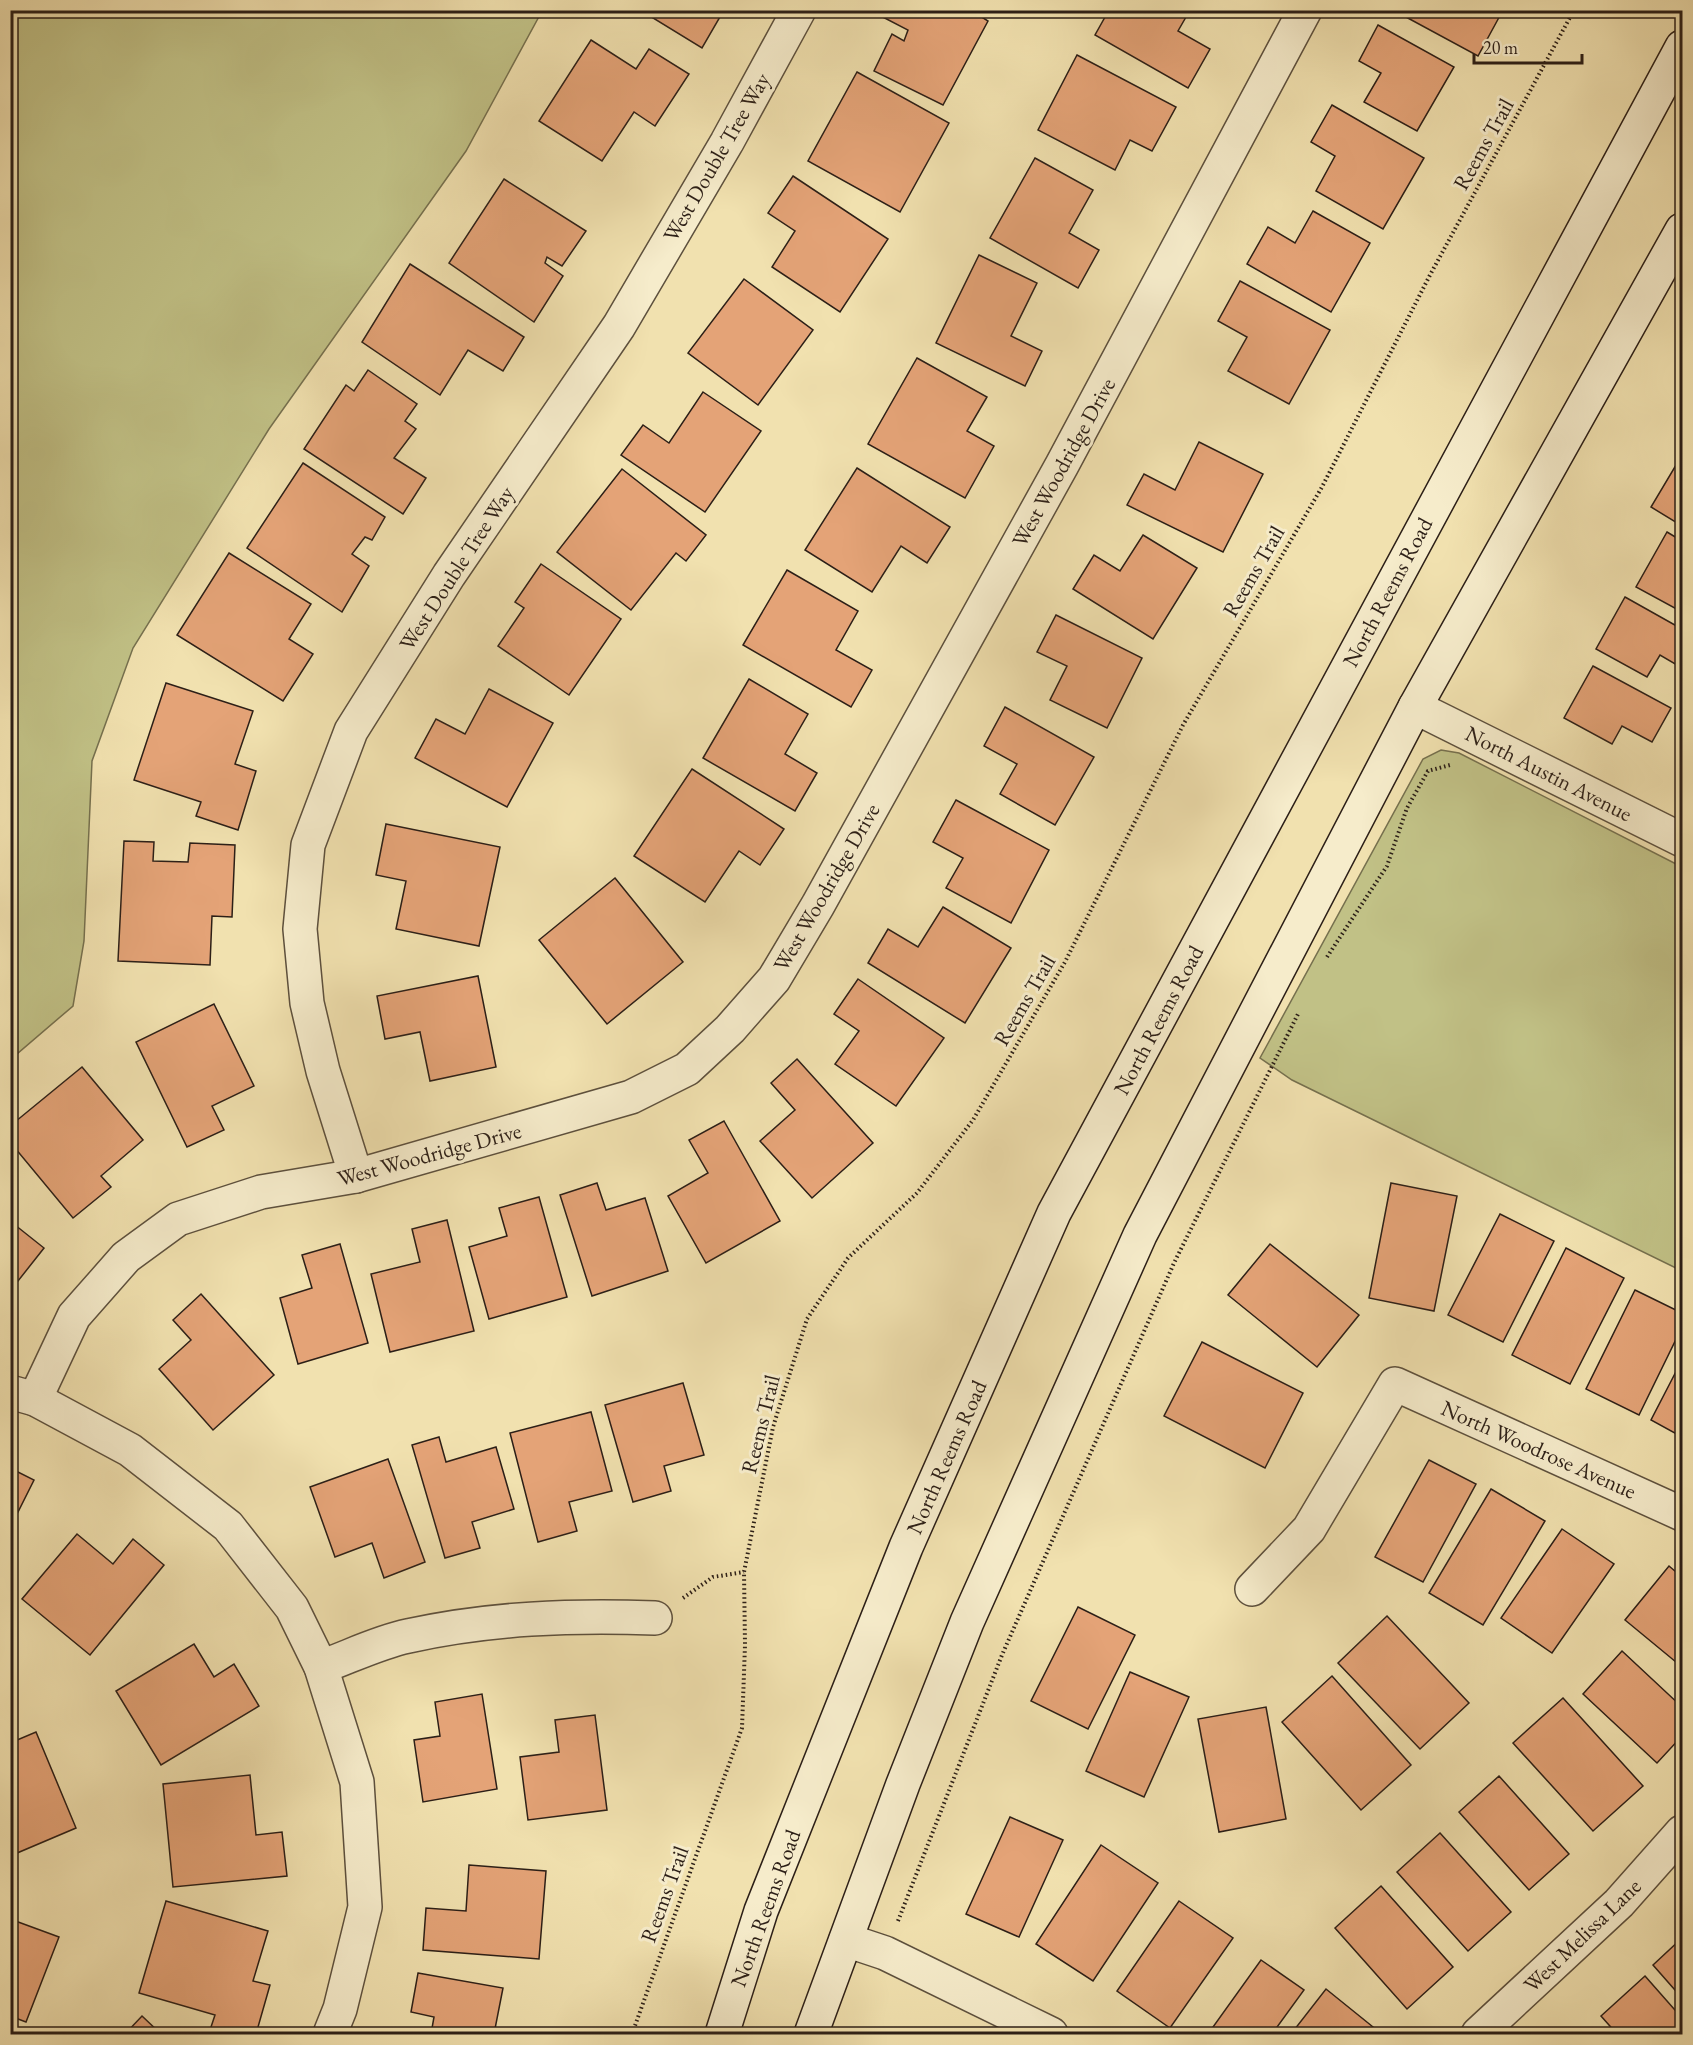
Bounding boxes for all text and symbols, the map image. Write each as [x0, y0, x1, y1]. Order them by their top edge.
scale bar [1474, 27, 1582, 65]
text: 20 m [1483, 36, 1518, 59]
street label: West Double Tree Way [656, 67, 777, 247]
street label: Reems Trail [1446, 93, 1521, 195]
street label: West Woodridge Drive [1005, 372, 1122, 552]
street label: West Double Tree Way [392, 480, 521, 656]
street label: North Reems Road [1336, 512, 1440, 672]
street label: Reems Trail [1216, 520, 1291, 622]
street label: North Austin Avenue [1460, 719, 1638, 828]
street label: West Woodridge Drive [767, 798, 887, 976]
street label: North Reems Road [1107, 940, 1211, 1100]
street label: Reems Trail [987, 949, 1062, 1051]
street label: West Woodridge Drive [334, 1116, 525, 1193]
street label: Reems Trail [734, 1372, 787, 1476]
street label: North Reems Road [900, 1375, 994, 1539]
street label: North Woodrose Avenue [1437, 1393, 1641, 1506]
street label: North Reems Road [724, 1825, 808, 1991]
street label: Reems Trail [634, 1842, 695, 1946]
street label: West Melissa Lane [1517, 1872, 1648, 1999]

